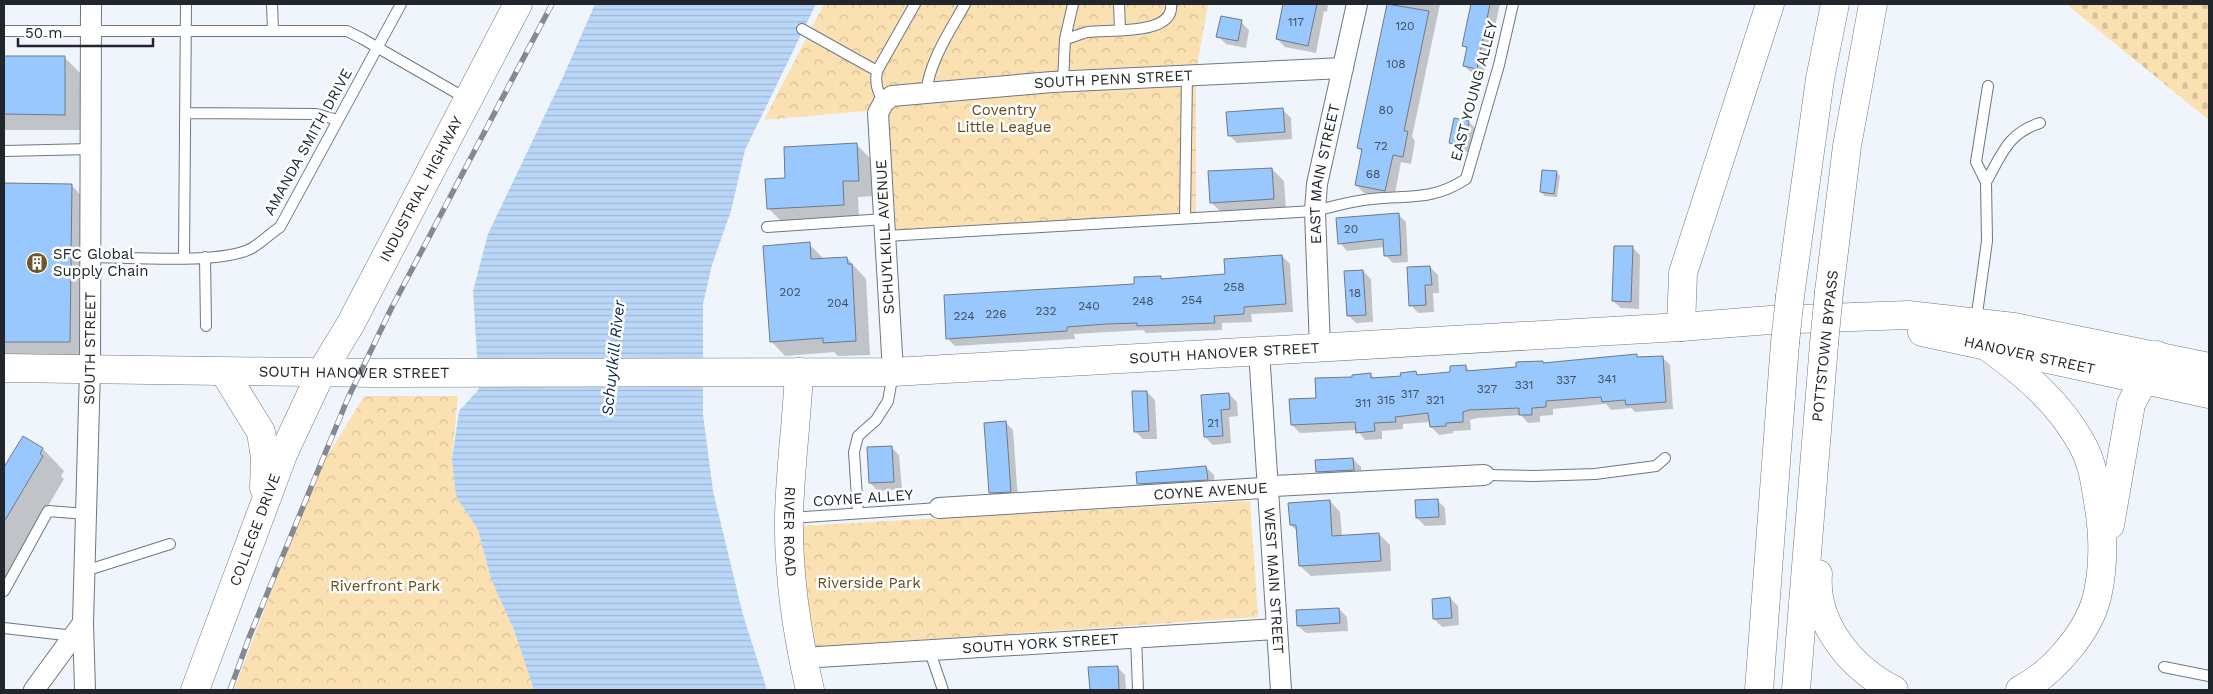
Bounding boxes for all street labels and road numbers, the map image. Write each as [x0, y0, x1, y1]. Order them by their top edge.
street label: EAST YOUNG ALLEY [1447, 19, 1501, 163]
street label: AMANDA SMITH DRIVE [260, 65, 356, 219]
street label: SOUTH PENN STREET [1033, 66, 1193, 93]
street label: EAST MAIN STREET [1306, 102, 1344, 244]
street label: INDUSTRIAL HIGHWAY [376, 113, 467, 265]
street label: SCHUYLKILL AVENUE [872, 159, 898, 315]
street label: POTTSTOWN BYPASS [1808, 269, 1842, 423]
street label: SOUTH STREET [80, 292, 99, 405]
street label: HANOVER STREET [1962, 332, 2097, 378]
street label: SOUTH HANOVER STREET [1129, 339, 1320, 367]
street label: SOUTH HANOVER STREET [259, 362, 449, 382]
street label: COLLEGE DRIVE [226, 471, 284, 589]
street label: COYNE AVENUE [1153, 479, 1268, 504]
street label: COYNE ALLEY [812, 485, 914, 510]
street label: RIVER ROAD [780, 486, 800, 577]
street label: WEST MAIN STREET [1260, 507, 1288, 654]
street label: SOUTH YORK STREET [962, 630, 1119, 657]

